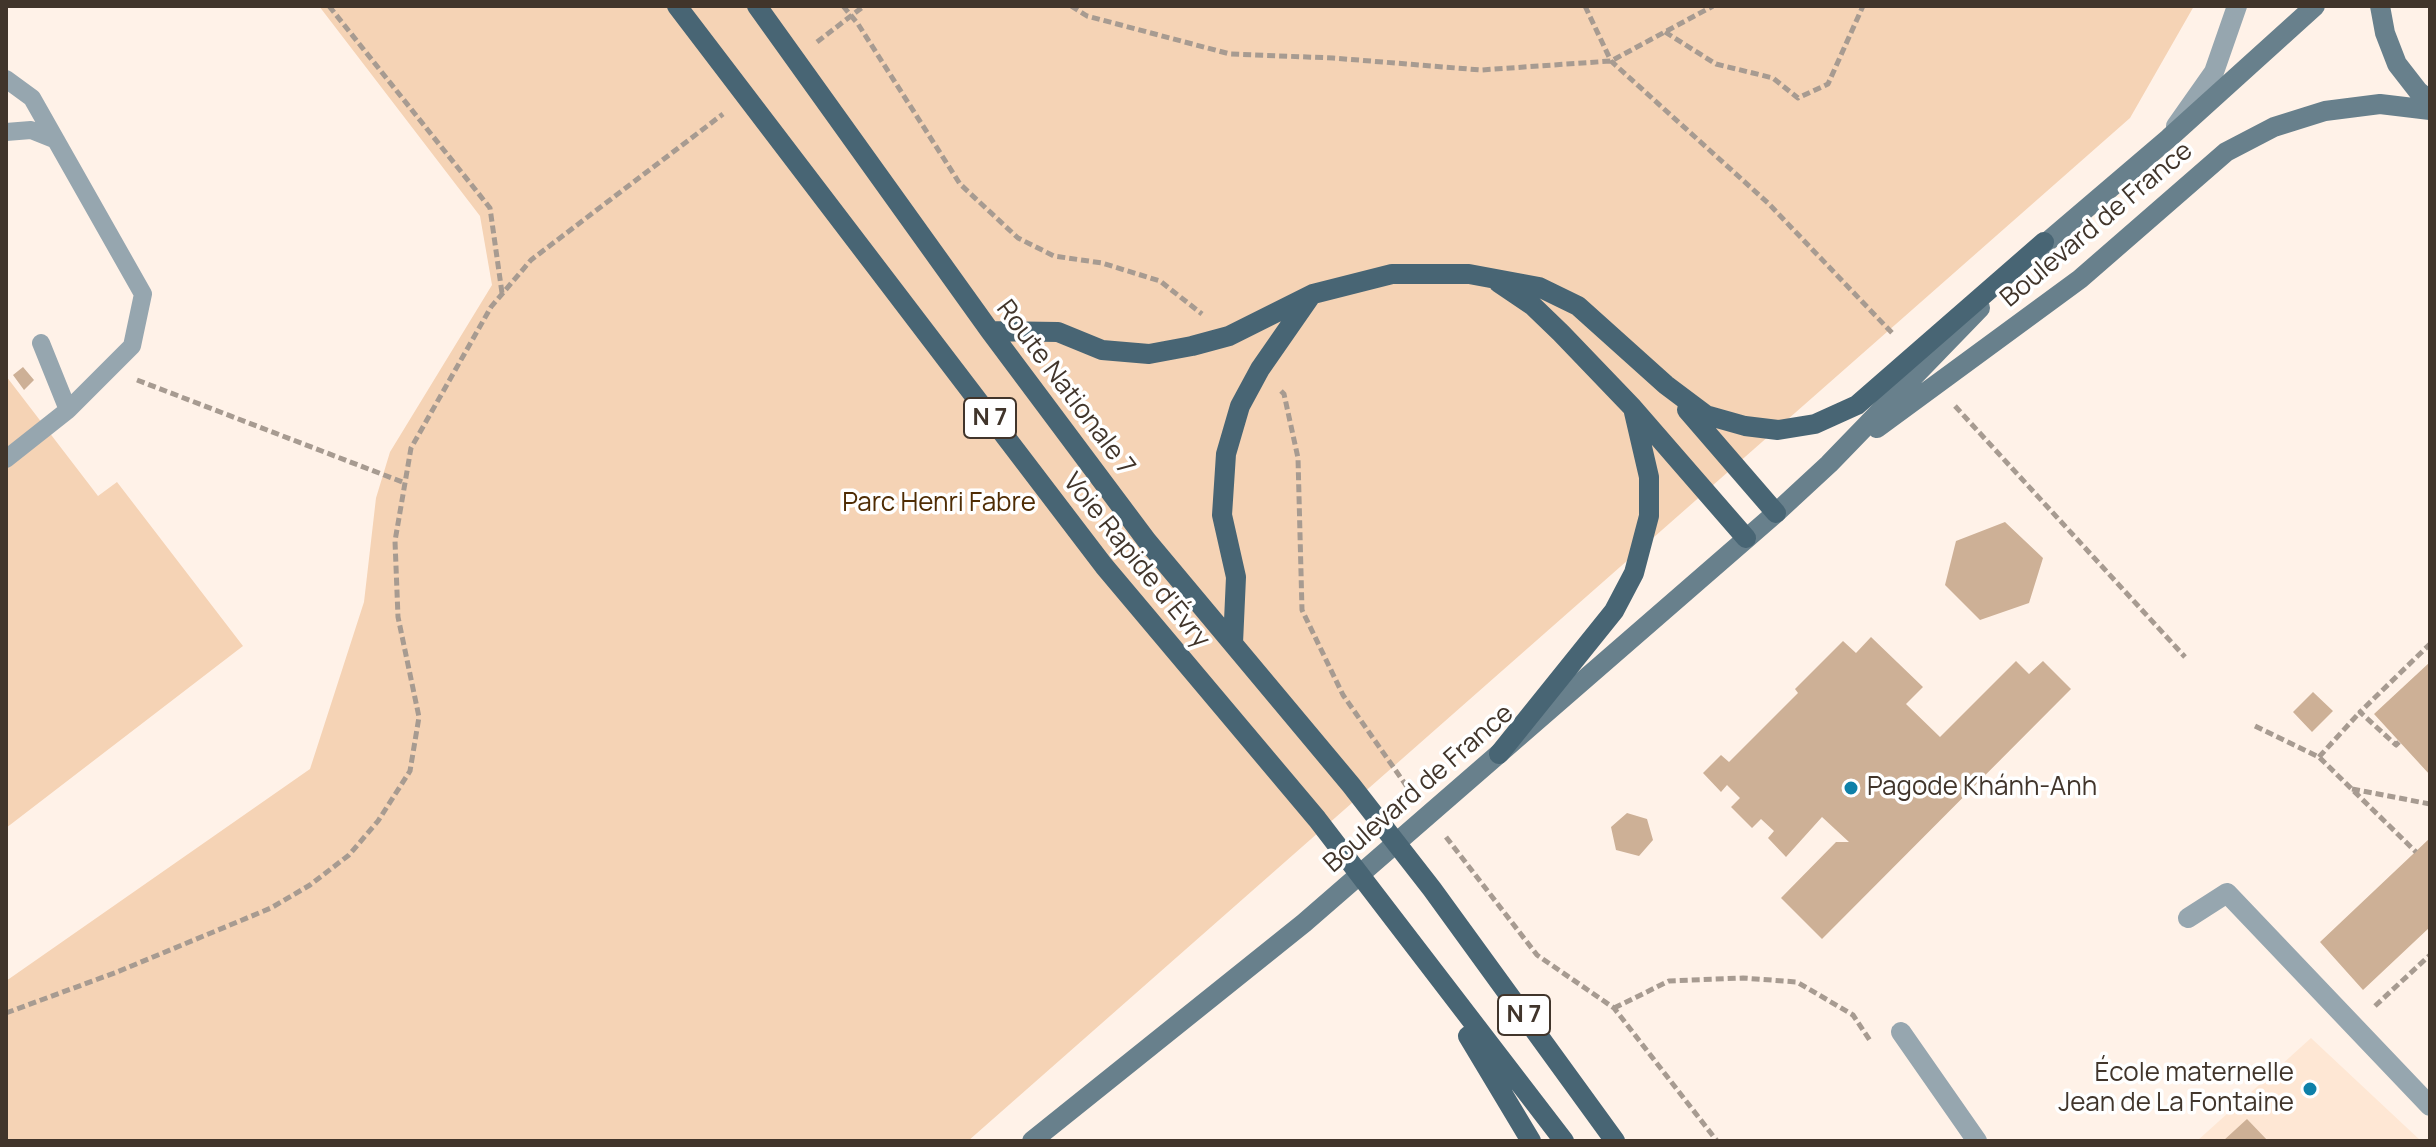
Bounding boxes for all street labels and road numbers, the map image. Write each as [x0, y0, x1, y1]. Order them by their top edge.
street label: Boulevard de France [1995, 136, 2199, 314]
street label: Route Nationale 7 [989, 294, 1141, 482]
road number: N 7 [964, 398, 1016, 438]
street label: Voie Rapide d'Évry [1056, 467, 1216, 655]
street label: Boulevard de France [1318, 698, 1520, 880]
road number: N 7 [1498, 995, 1550, 1035]

